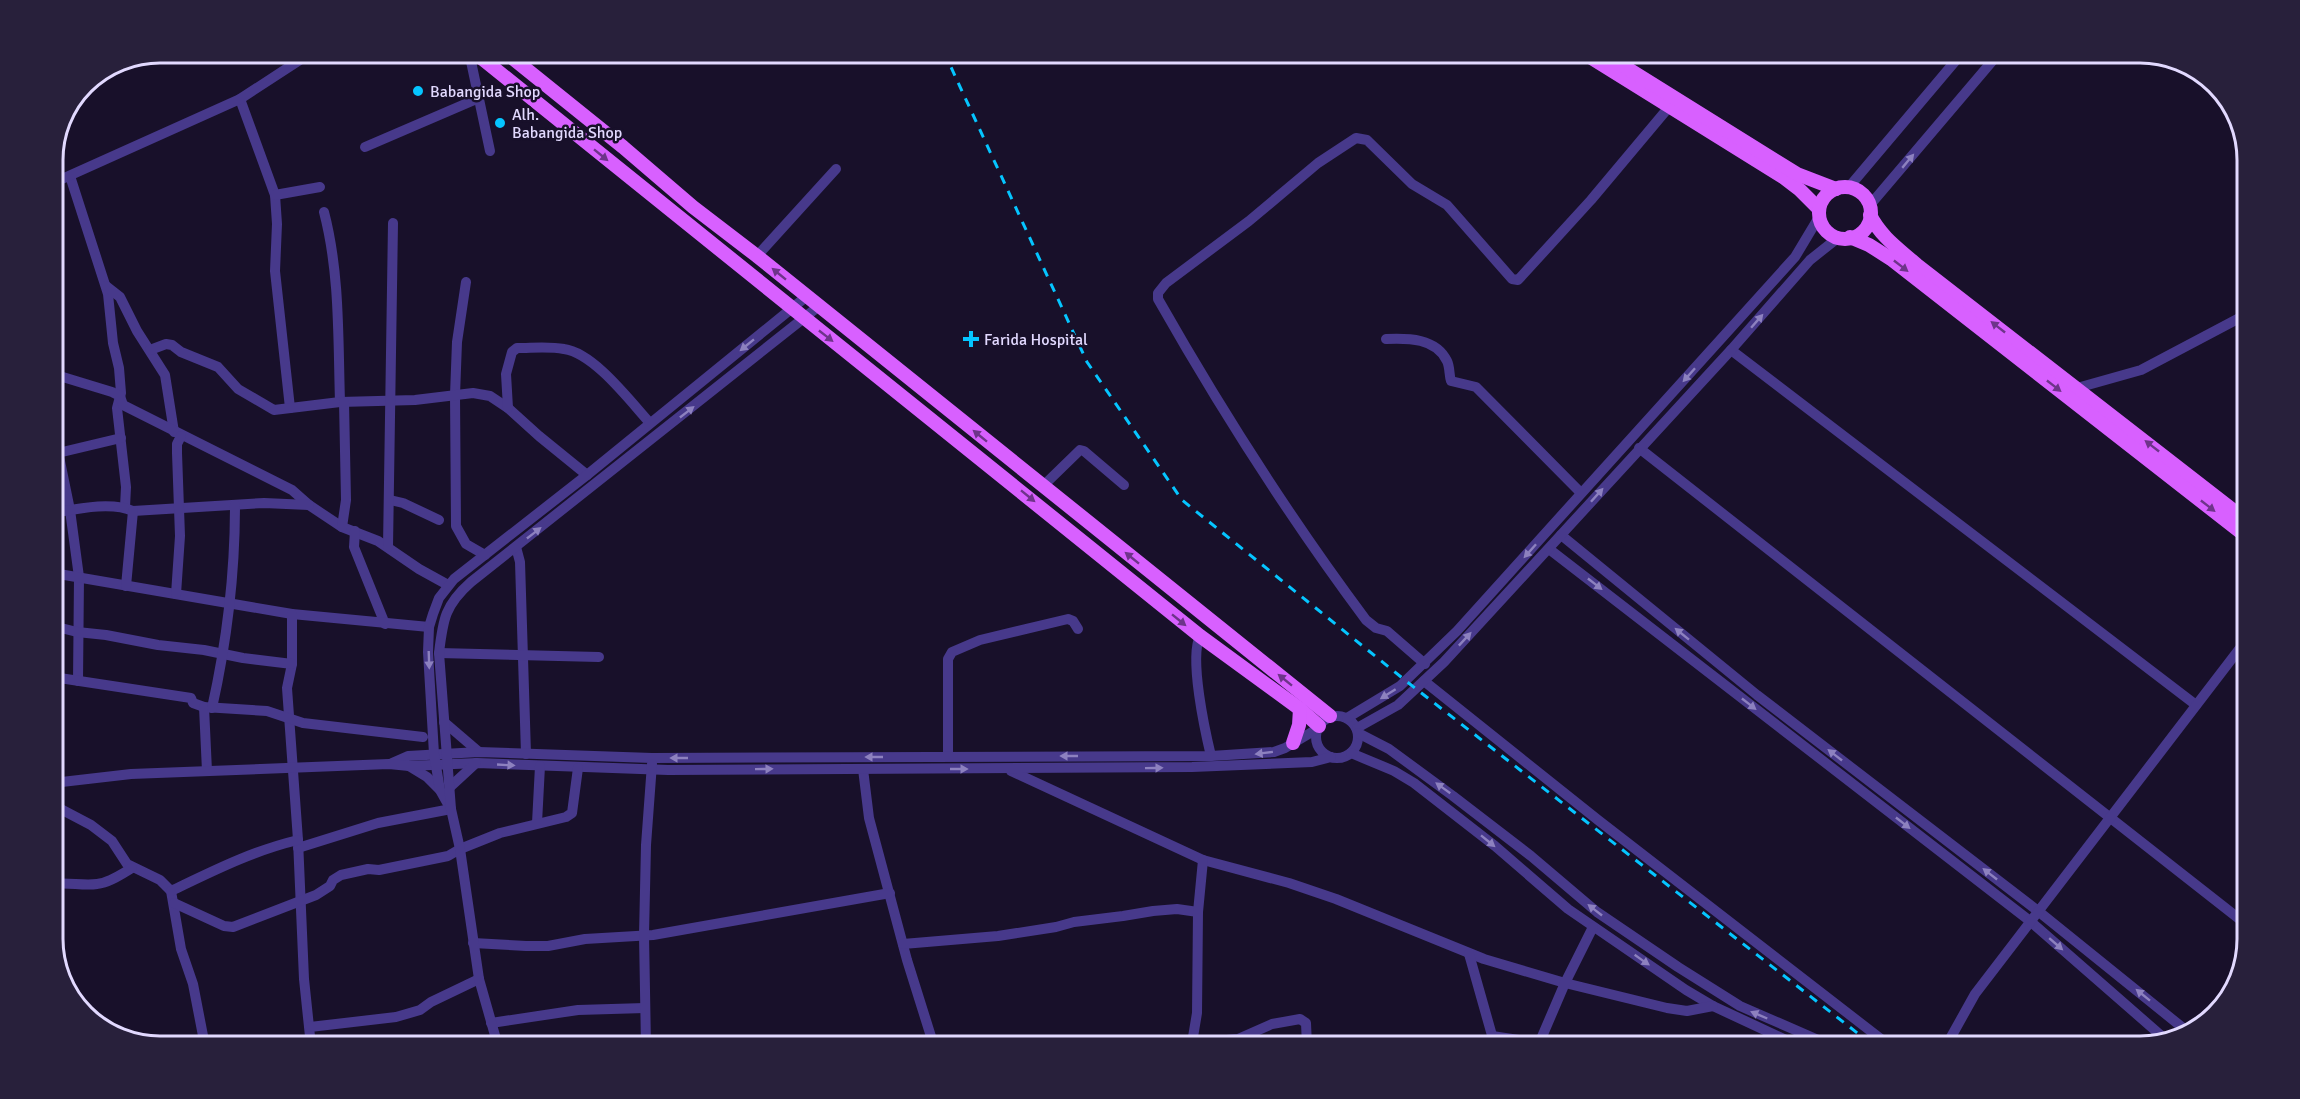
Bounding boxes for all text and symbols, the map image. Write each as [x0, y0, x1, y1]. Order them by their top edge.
place label: Babangida Shop [430, 82, 540, 102]
marker: Babangida Shop [411, 84, 425, 98]
place label: Alh. Babangida Shop [512, 105, 622, 143]
marker: Alh. Babangida Shop [493, 116, 507, 130]
one-way arrow [593, 149, 609, 162]
one-way arrow [1901, 153, 1914, 169]
one-way arrow [1893, 260, 1908, 272]
one-way arrow [772, 268, 787, 280]
one-way arrow [1750, 313, 1764, 328]
one-way arrow [1990, 320, 2006, 333]
one-way arrow [818, 330, 834, 343]
marker: Farida Hospital [962, 330, 980, 348]
place label: Farida Hospital [984, 330, 1088, 350]
one-way arrow [739, 339, 755, 352]
one-way arrow [1683, 367, 1696, 382]
one-way arrow [2047, 380, 2062, 392]
one-way arrow [679, 406, 694, 418]
one-way arrow [972, 429, 988, 442]
one-way arrow [2144, 440, 2160, 452]
one-way arrow [1590, 488, 1604, 503]
one-way arrow [1020, 490, 1036, 503]
one-way arrow [2200, 500, 2216, 513]
one-way arrow [526, 527, 542, 540]
one-way arrow [1523, 543, 1537, 558]
one-way arrow [1125, 552, 1140, 565]
one-way arrow [1587, 578, 1603, 591]
one-way arrow [1171, 613, 1187, 626]
one-way arrow [1675, 628, 1690, 641]
one-way arrow [1458, 632, 1472, 647]
one-way arrow [424, 650, 433, 669]
one-way arrow [1277, 674, 1292, 686]
one-way arrow [1380, 688, 1396, 699]
one-way arrow [1741, 697, 1757, 710]
one-way arrow [1255, 748, 1274, 758]
one-way arrow [1828, 749, 1844, 761]
one-way arrow [1060, 751, 1079, 761]
one-way arrow [865, 752, 884, 762]
one-way arrow [670, 753, 689, 763]
one-way arrow [497, 760, 516, 769]
one-way arrow [1144, 763, 1163, 772]
one-way arrow [949, 764, 968, 774]
one-way arrow [754, 765, 773, 774]
one-way arrow [1436, 782, 1452, 794]
one-way arrow [1895, 817, 1911, 829]
one-way arrow [1480, 834, 1496, 847]
one-way arrow [1982, 869, 1997, 881]
one-way arrow [1587, 904, 1603, 917]
one-way arrow [2048, 937, 2063, 950]
one-way arrow [1633, 954, 1649, 966]
one-way arrow [2135, 990, 2150, 1002]
one-way arrow [1750, 1010, 1768, 1020]

